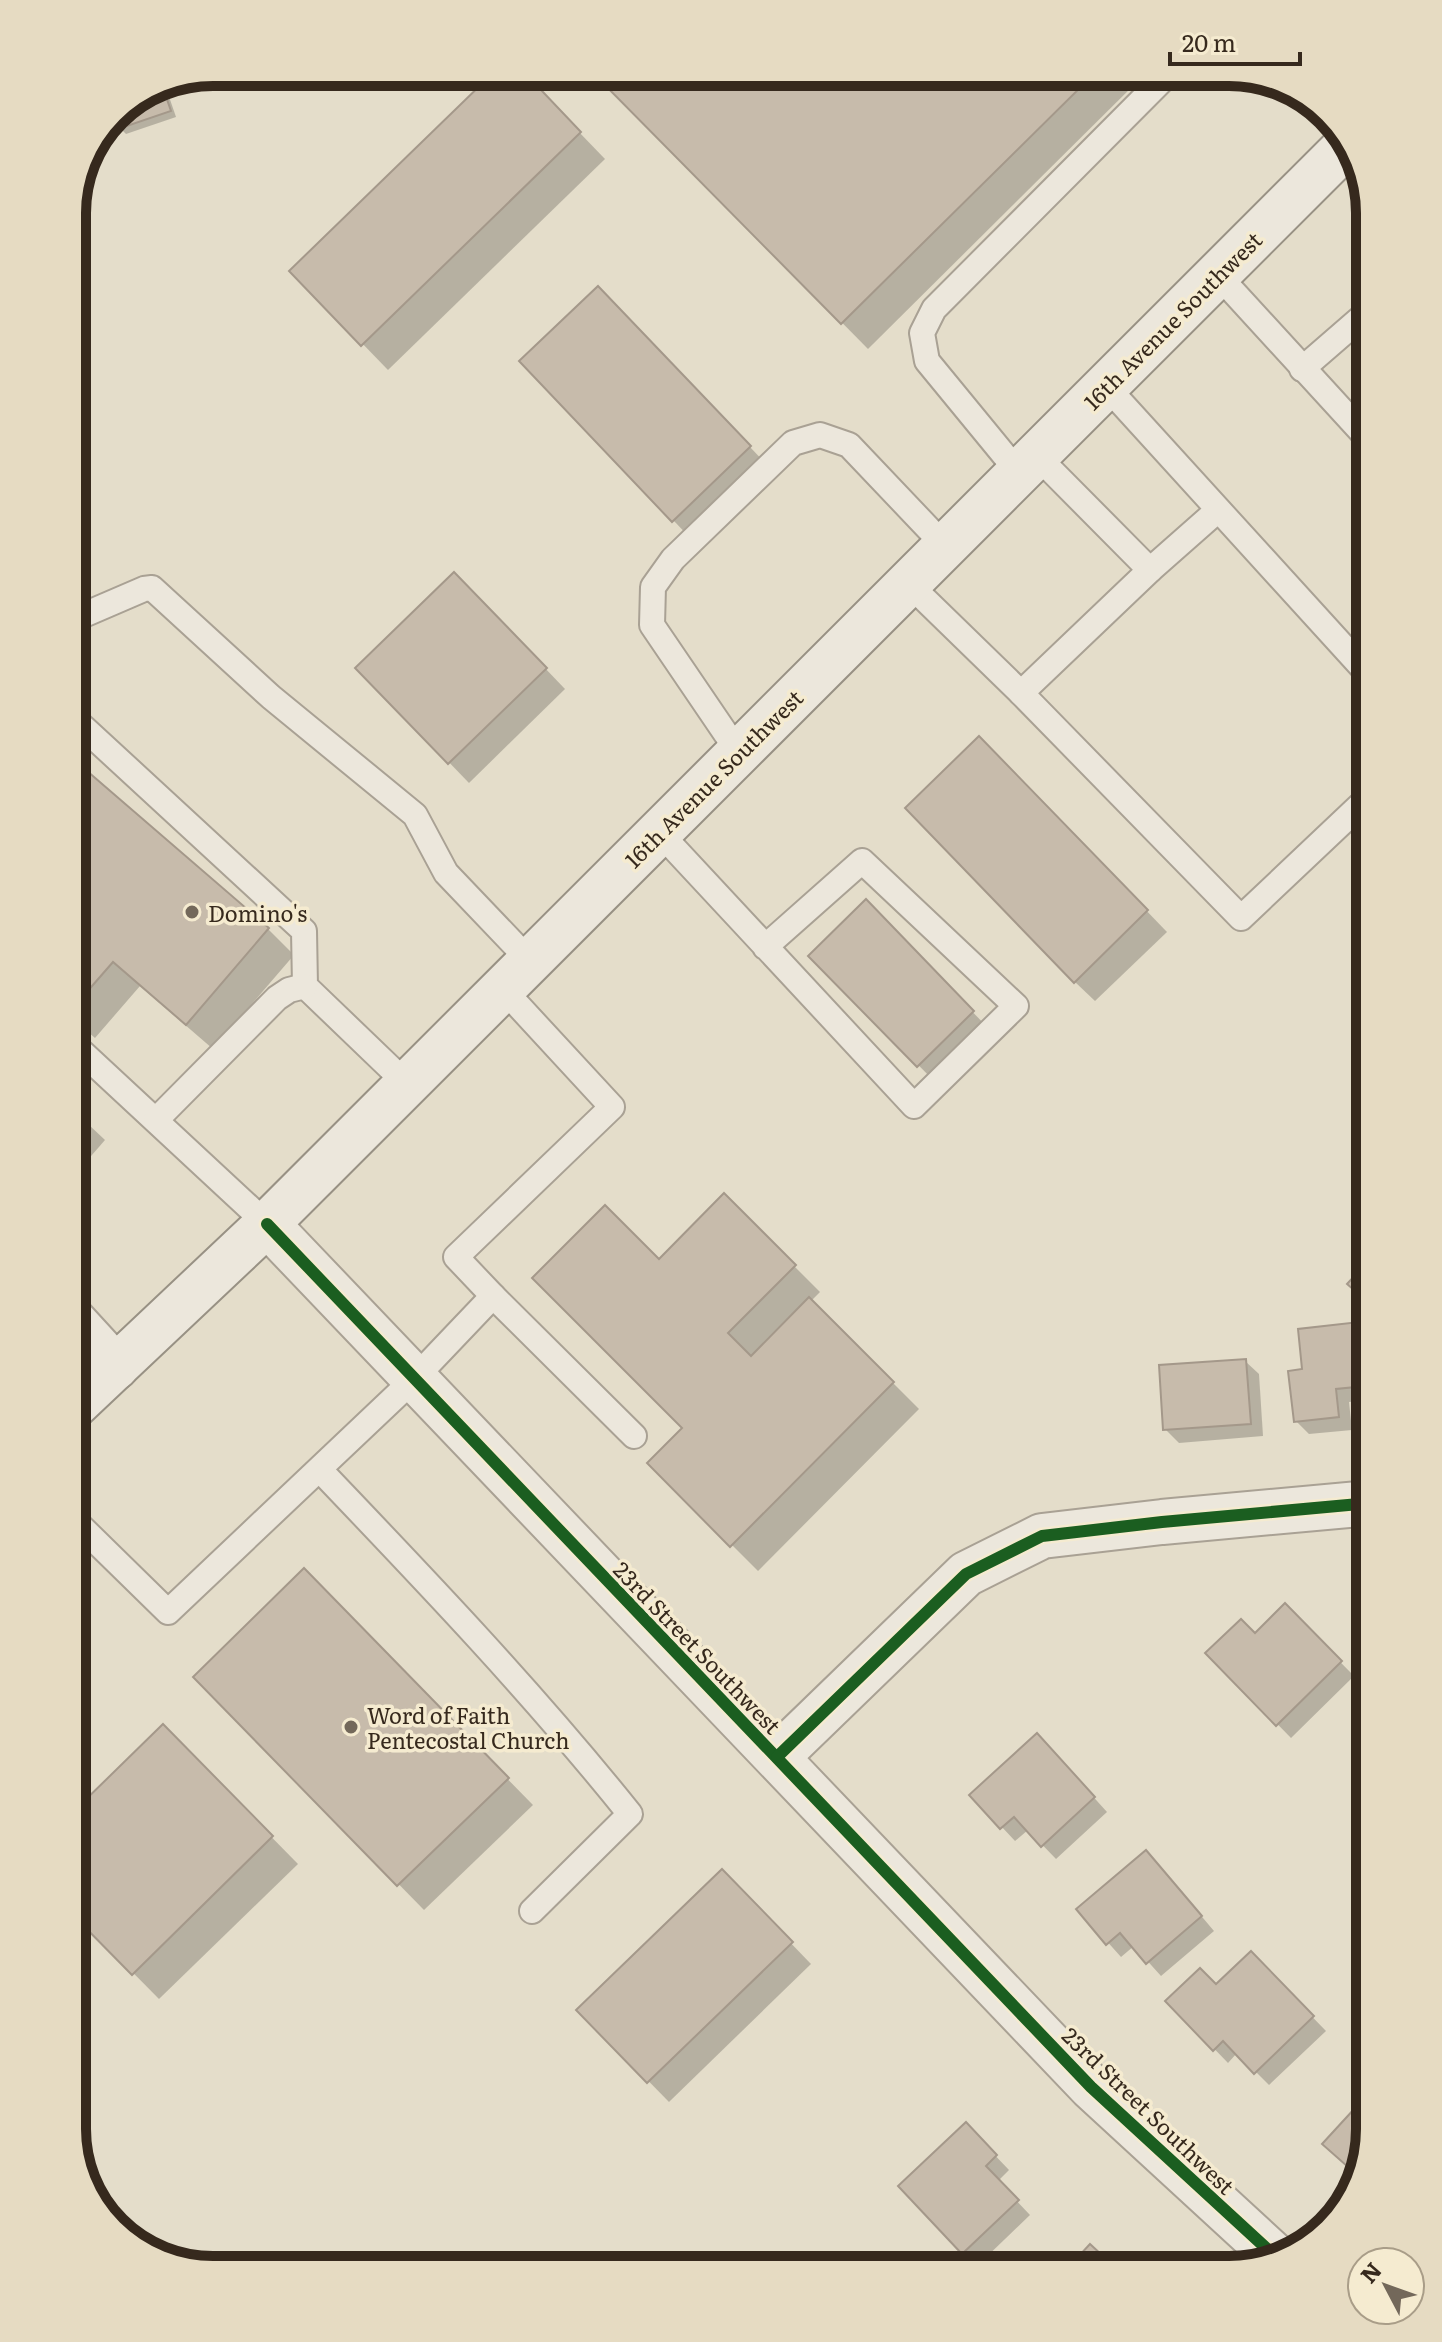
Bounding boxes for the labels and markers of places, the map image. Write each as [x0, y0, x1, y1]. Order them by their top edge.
place label: Domino's [208, 896, 307, 929]
marker: Domino's [183, 903, 201, 921]
place label: Word of Faith Pentecostal Church [367, 1698, 570, 1756]
marker: Word of Faith Pentecostal Church [342, 1718, 360, 1736]

